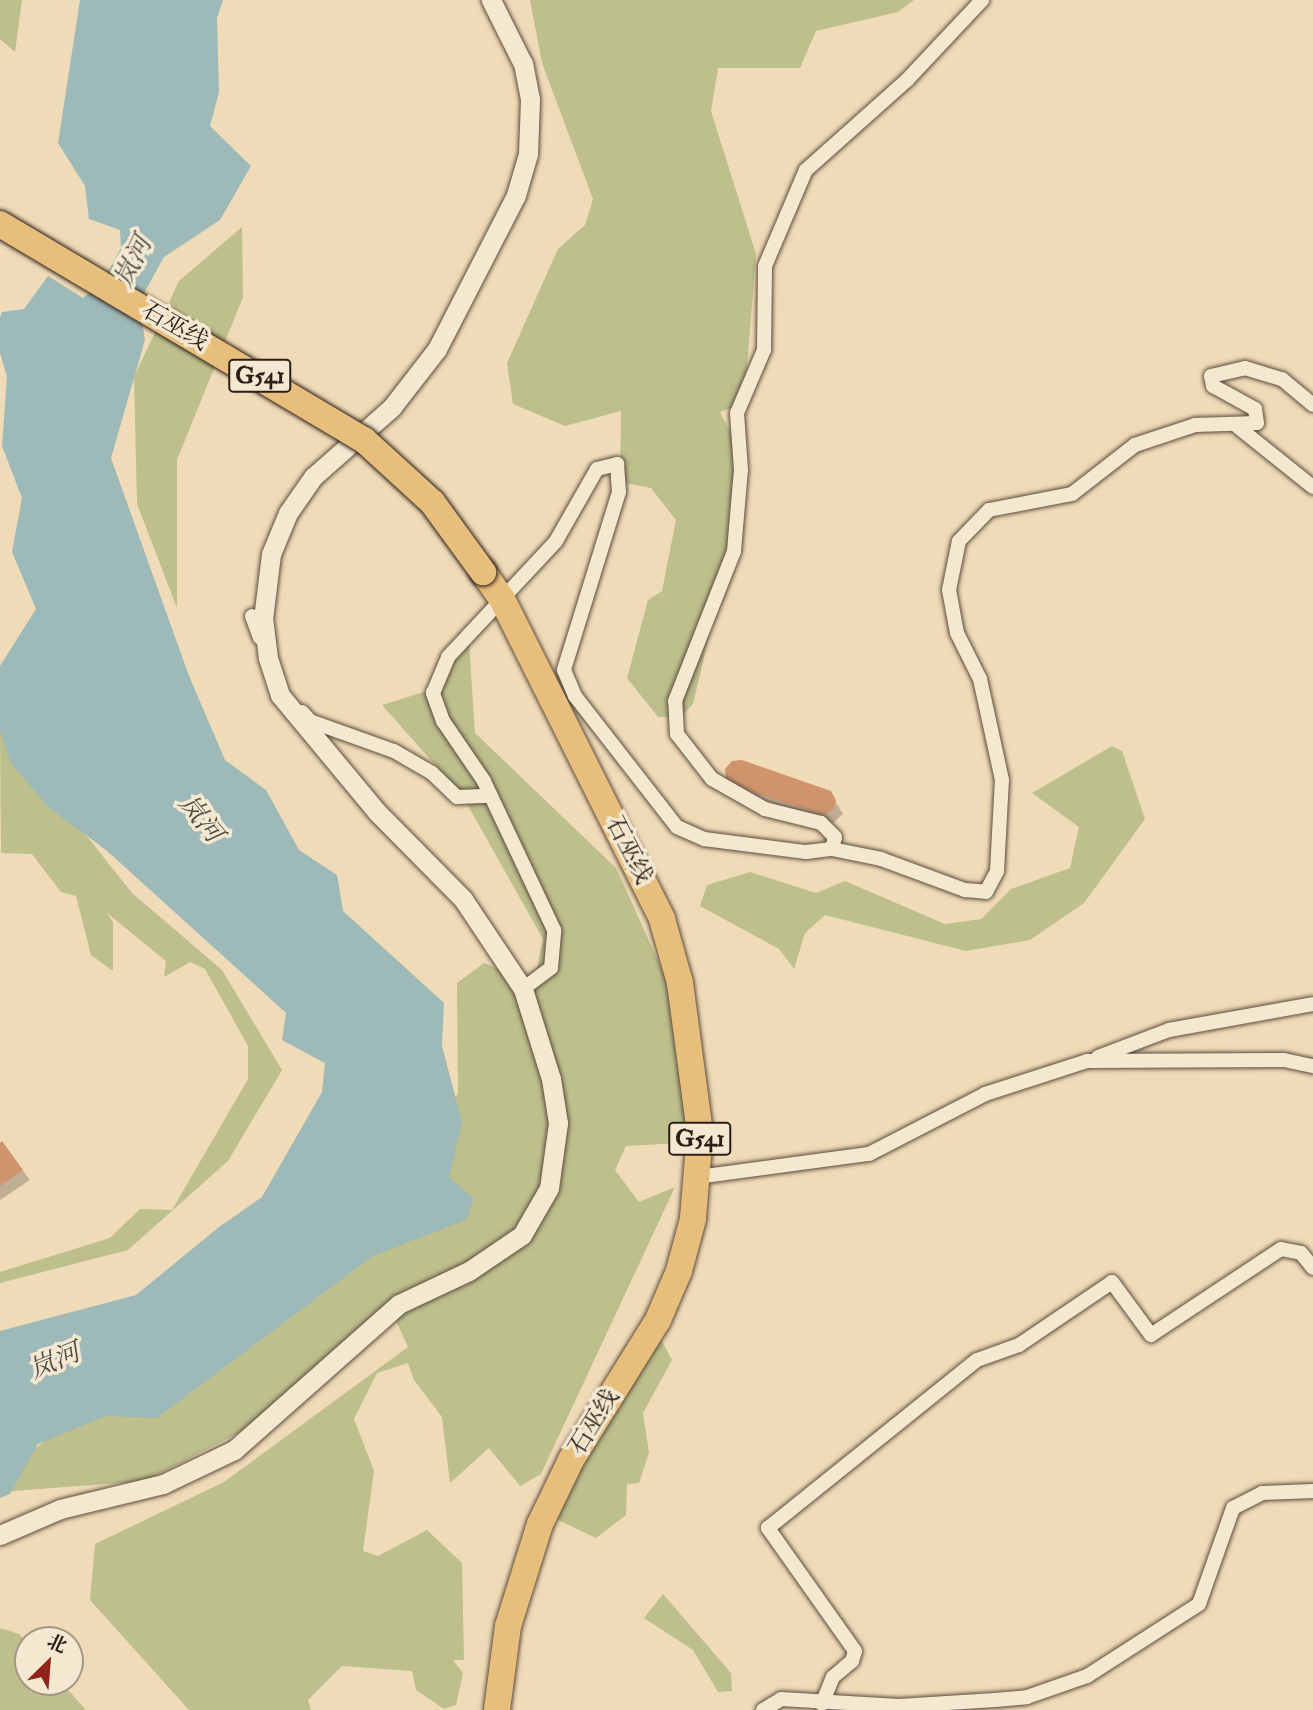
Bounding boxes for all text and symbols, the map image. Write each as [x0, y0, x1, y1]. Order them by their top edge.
water label: 岚河 [109, 232, 159, 292]
street label: 石巫线 [137, 296, 213, 356]
road number: G541 [227, 356, 293, 396]
water label: 岚河 [172, 789, 228, 849]
street label: 石巫线 [600, 811, 658, 889]
road number: G541 [667, 1120, 733, 1158]
water label: 岚河 [25, 1337, 85, 1387]
street label: 石巫线 [563, 1384, 625, 1460]
north arrow [14, 1626, 84, 1696]
text: 北 [43, 1629, 71, 1659]

